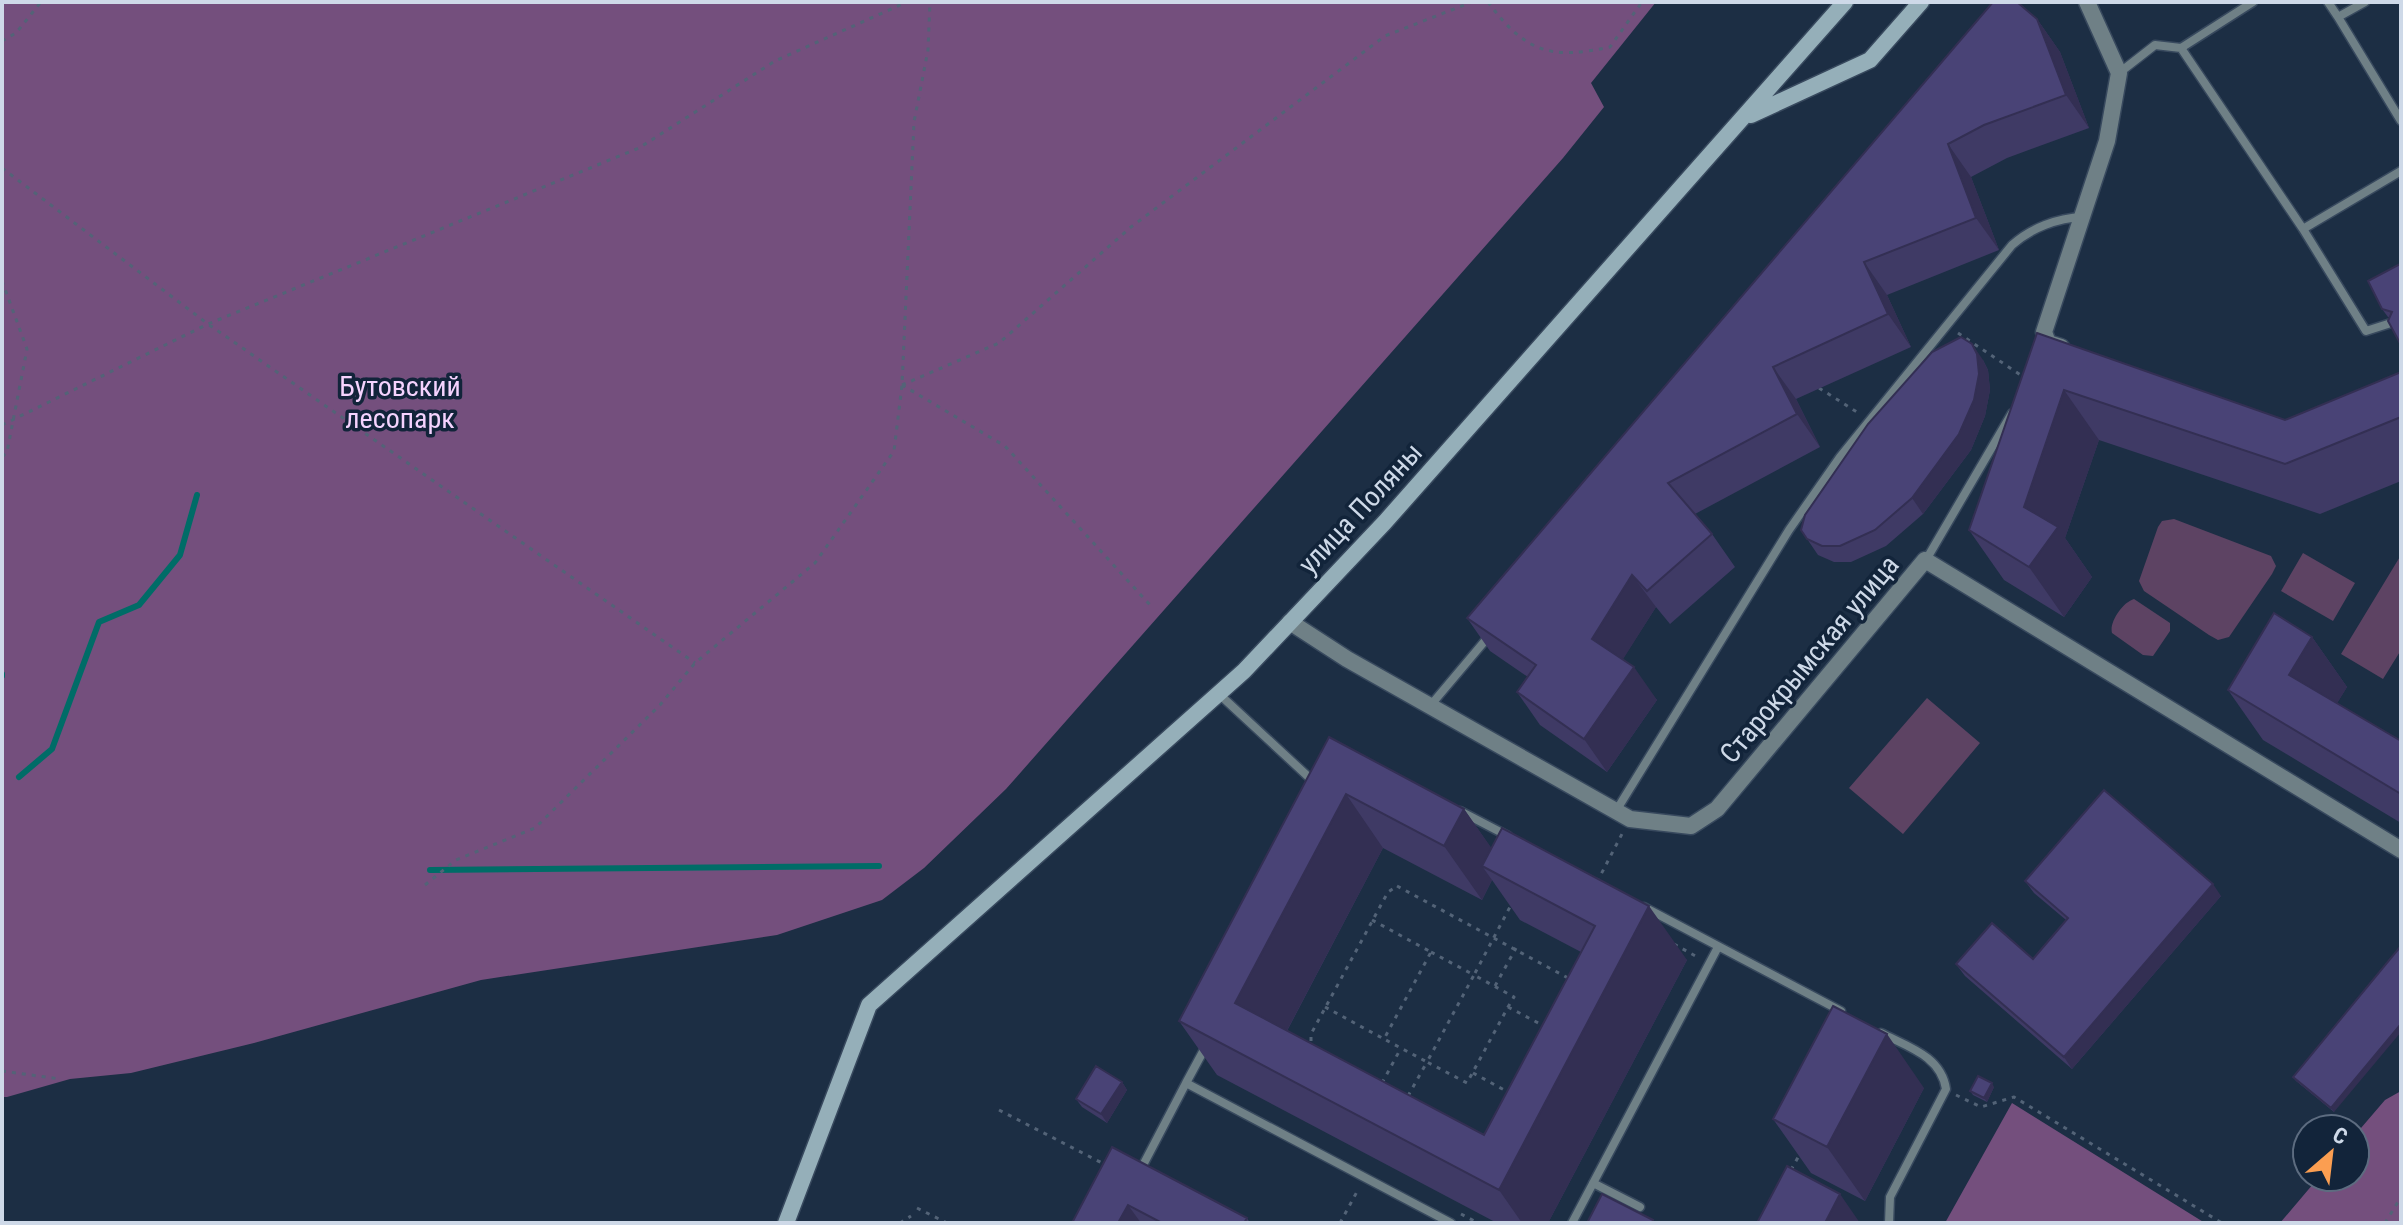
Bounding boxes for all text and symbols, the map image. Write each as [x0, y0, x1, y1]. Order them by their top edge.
park label: Бутовский лесопарк [339, 370, 461, 435]
street label: улица Поляны [1292, 436, 1429, 580]
street label: Старокрымская улица [1713, 549, 1906, 770]
north arrow [2291, 1113, 2371, 1193]
text: С [2329, 1122, 2352, 1150]

